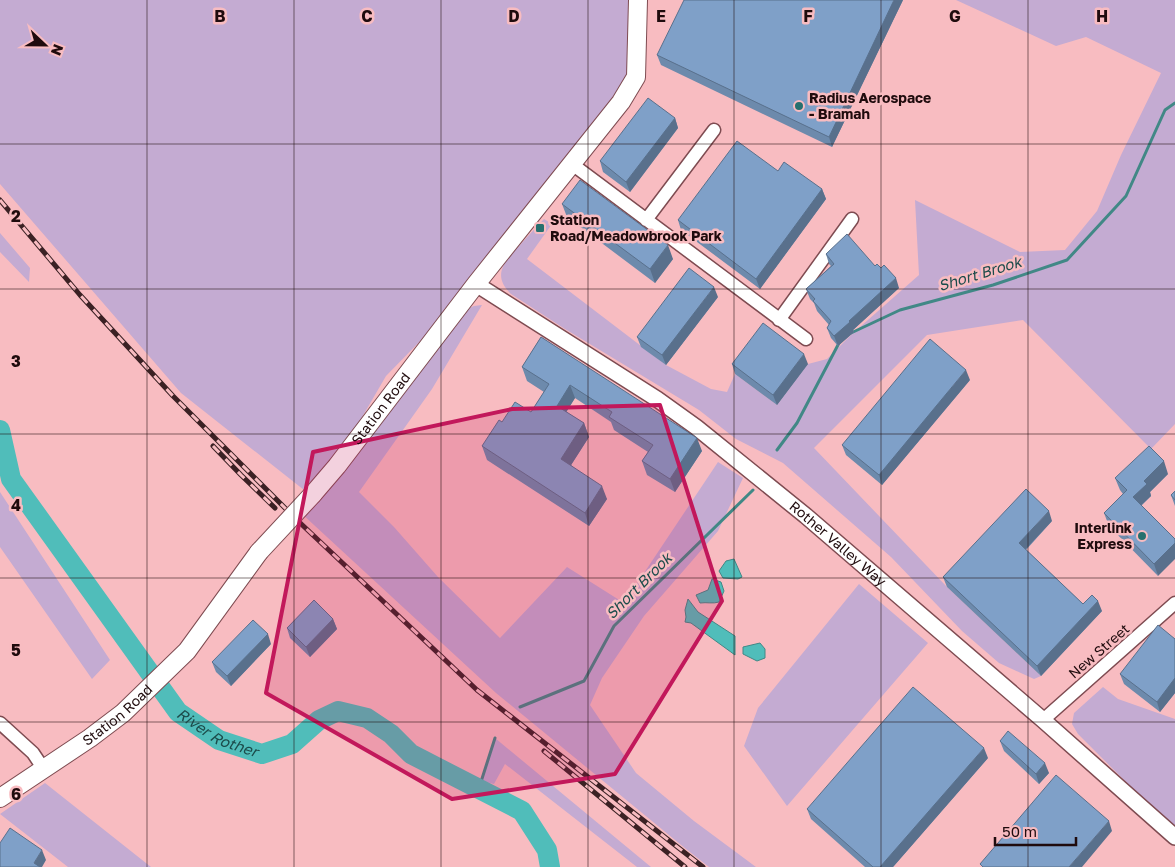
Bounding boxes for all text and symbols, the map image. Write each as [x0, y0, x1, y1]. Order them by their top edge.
text: B [214, 6, 226, 26]
text: C [361, 6, 373, 26]
text: D [508, 6, 520, 26]
text: E [656, 6, 666, 26]
text: F [803, 6, 813, 26]
text: G [949, 6, 961, 26]
text: H [1096, 6, 1108, 26]
north arrow [20, 20, 70, 70]
text: N [48, 42, 67, 58]
place label: Radius Aerospace - Bramah [809, 89, 931, 122]
marker: Radius Aerospace - Bramah [793, 100, 805, 112]
text: 2 [11, 206, 21, 226]
place label: Station Road/Meadowbrook Park [550, 211, 722, 244]
marker: Station Road/Meadowbrook Park [534, 222, 546, 234]
water label: Short Brook [936, 251, 1025, 294]
text: 3 [11, 351, 21, 371]
street label: Station Road [347, 369, 413, 448]
text: 4 [11, 495, 21, 515]
street label: Rother Valley Way [786, 497, 890, 589]
place label: Interlink Express [1074, 519, 1132, 552]
marker: Interlink Express [1136, 530, 1148, 542]
water label: Short Brook [602, 547, 676, 622]
street label: New Street [1065, 620, 1133, 682]
text: 5 [11, 640, 21, 660]
street label: Station Road [79, 680, 156, 749]
water label: River Rother [174, 704, 262, 761]
text: 6 [11, 784, 21, 804]
scale bar [995, 814, 1076, 846]
text: 50 m [1002, 822, 1037, 840]

